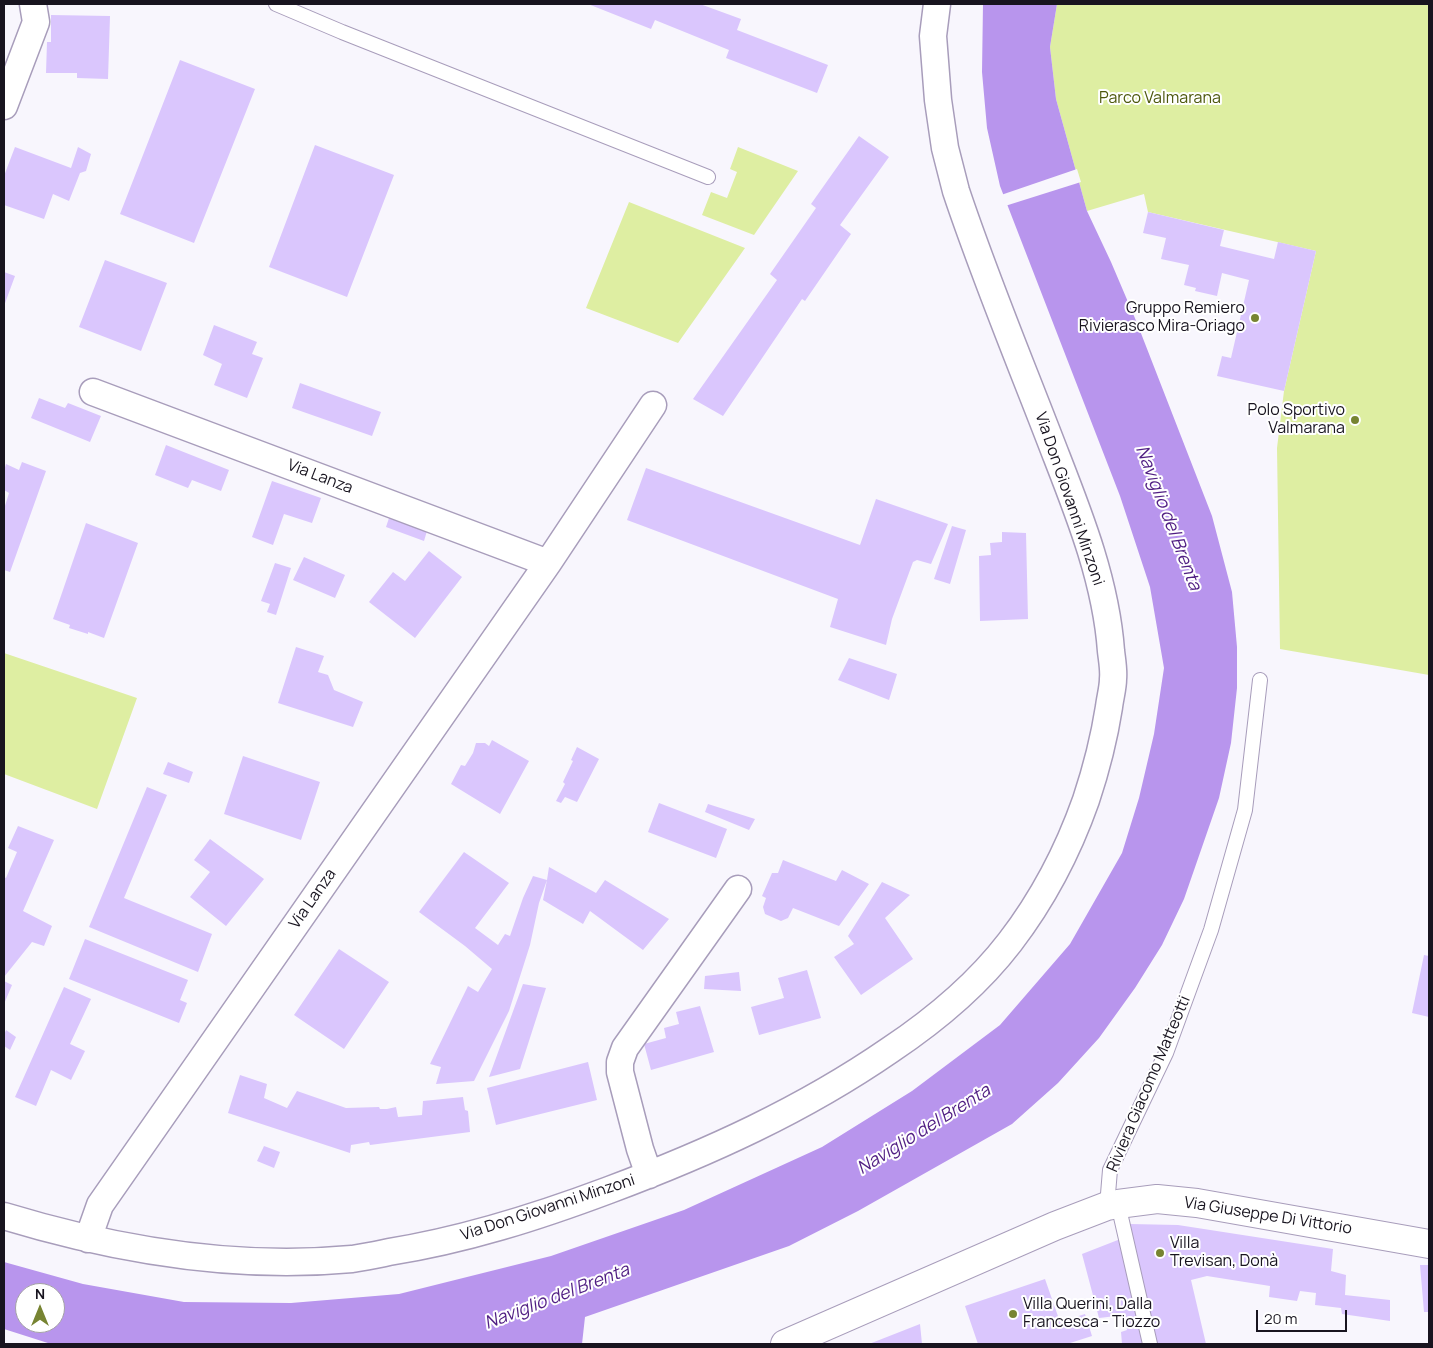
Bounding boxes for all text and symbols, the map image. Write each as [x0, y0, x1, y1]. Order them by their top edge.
park label: Parco Valmarana [1099, 89, 1221, 109]
place label: Gruppo Remiero Rivierasco Mira-Oriago [1079, 299, 1245, 337]
marker: Gruppo Remiero Rivierasco Mira-Oriago [1249, 312, 1261, 324]
place label: Polo Sportivo Valmarana [1248, 401, 1345, 439]
street label: Via Don Giovanni Minzoni [1030, 410, 1108, 588]
marker: Polo Sportivo Valmarana [1349, 414, 1361, 426]
water label: Naviglio del Brenta [1130, 443, 1206, 593]
street label: Via Lanza [285, 456, 355, 498]
street label: Via Lanza [285, 865, 341, 933]
street label: Riviera Giacomo Matteotti [1103, 993, 1195, 1175]
water label: Naviglio del Brenta [853, 1080, 995, 1180]
street label: Via Don Giovanni Minzoni [459, 1171, 637, 1245]
street label: Via Giuseppe Di Vittorio [1183, 1193, 1353, 1239]
place label: Villa Trevisan, Donà [1170, 1234, 1278, 1272]
marker: Villa Trevisan, Donà [1154, 1247, 1166, 1259]
water label: Naviglio del Brenta [482, 1259, 632, 1335]
north arrow [15, 1283, 65, 1333]
text: N [35, 1284, 45, 1303]
place label: Villa Querini, Dalla Francesca - Tiozzo [1023, 1295, 1160, 1333]
scale bar [1258, 1300, 1349, 1332]
marker: Villa Querini, Dalla Francesca - Tiozzo [1007, 1308, 1019, 1320]
text: 20 m [1264, 1308, 1297, 1329]

